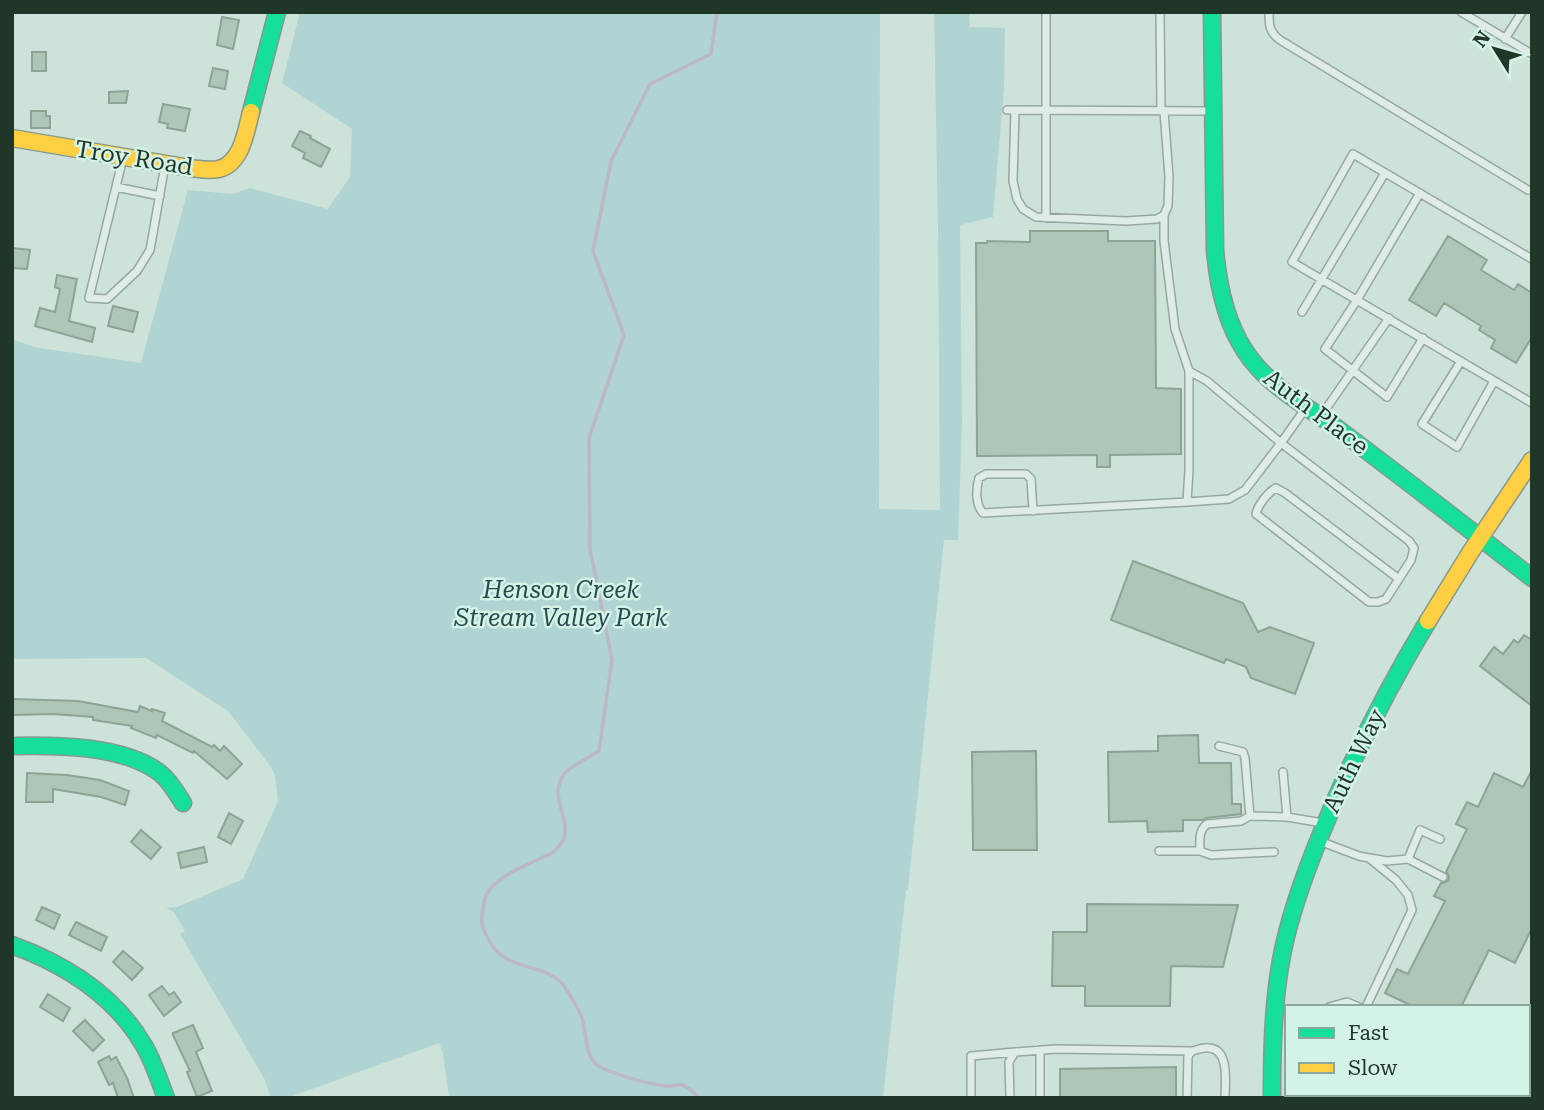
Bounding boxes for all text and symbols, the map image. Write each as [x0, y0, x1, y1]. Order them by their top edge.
north arrow [1460, 14, 1530, 84]
text: N [1468, 26, 1496, 52]
street label: Troy Road [73, 135, 195, 181]
street label: Auth Place [1258, 363, 1374, 461]
park label: Henson Creek Stream Valley Park [454, 576, 667, 632]
street label: Auth Way [1317, 704, 1391, 817]
legend [1285, 1005, 1530, 1096]
text: Fast [1348, 1021, 1389, 1045]
text: Slow [1348, 1056, 1398, 1080]

